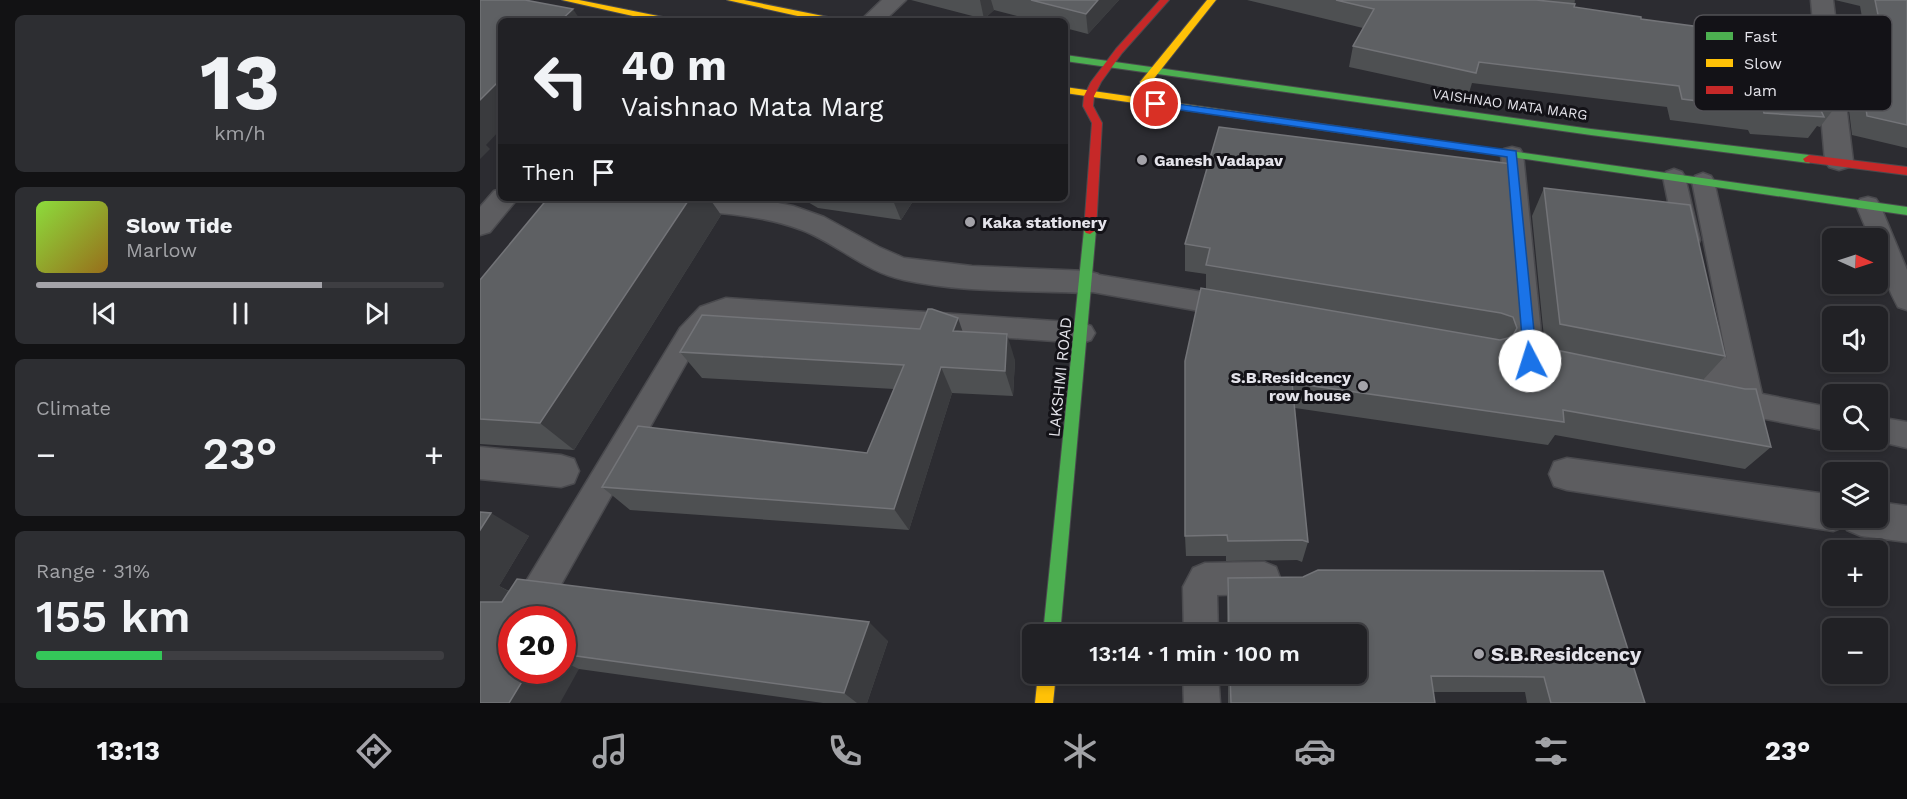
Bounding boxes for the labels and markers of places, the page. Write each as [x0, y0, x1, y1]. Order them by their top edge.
pin [1130, 78, 1181, 129]
place label: Ganesh Vadapav [1154, 151, 1283, 170]
marker: Ganesh Vadapav [1135, 153, 1149, 167]
place label: Kaka stationery [982, 213, 1108, 232]
marker: Kaka stationery [963, 215, 977, 229]
place label: S.B.Residcency row house [1231, 368, 1352, 405]
marker: S.B.Residcency row house [1356, 379, 1370, 393]
place label: S.B.Residcency [1491, 642, 1642, 666]
marker: S.B.Residcency [1472, 647, 1486, 661]

